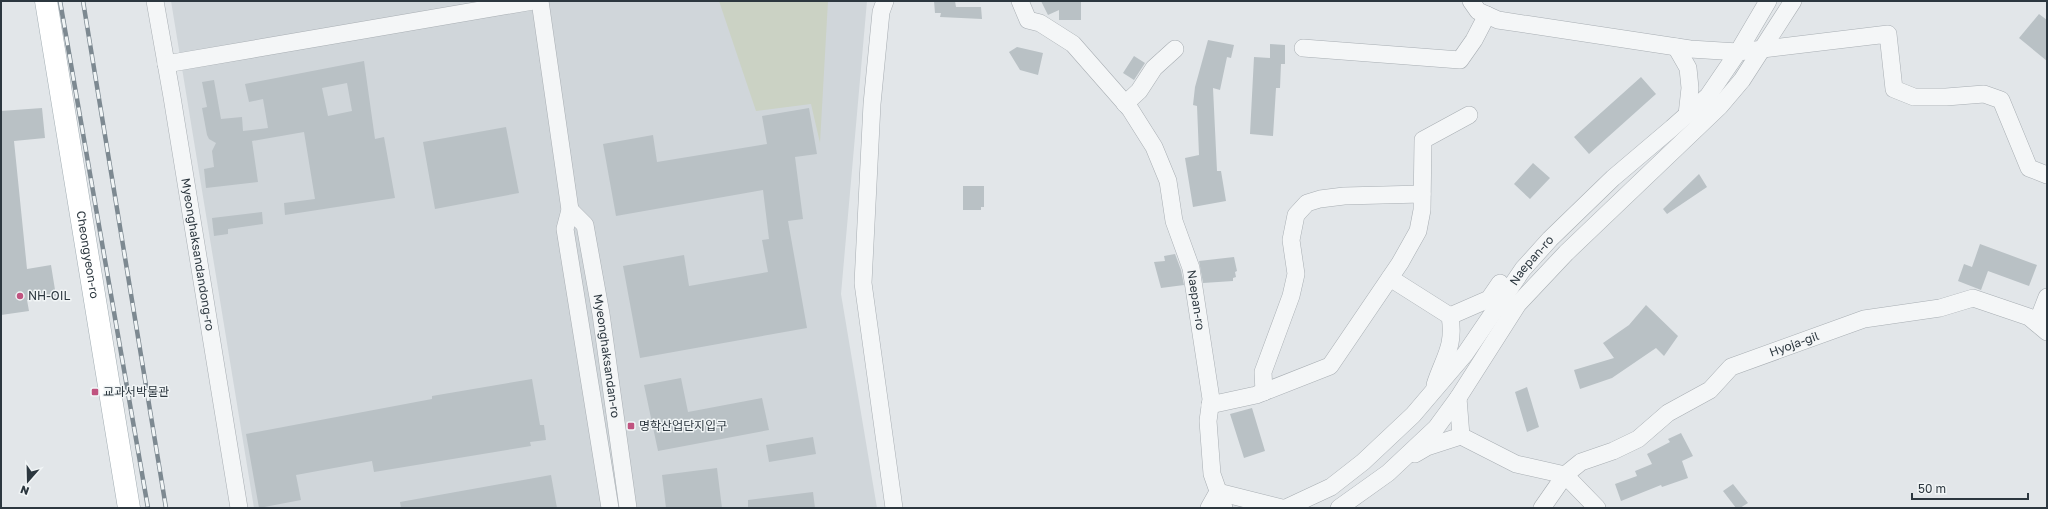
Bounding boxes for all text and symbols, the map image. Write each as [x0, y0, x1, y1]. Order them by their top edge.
street label: Myeonghaksandandong-ro [178, 177, 218, 332]
street label: Cheongyeon-ro [73, 209, 103, 300]
street label: Naepan-ro [1506, 232, 1557, 288]
street label: Naepan-ro [1184, 269, 1208, 331]
place label: NH-OIL [28, 288, 70, 303]
marker: NH-OIL [15, 291, 25, 301]
street label: Myeonghaksandan-ro [591, 293, 623, 419]
street label: Hyoja-gil [1767, 328, 1821, 360]
place label: 교과서박물관 [103, 384, 169, 399]
marker: 교과서박물관 [90, 387, 100, 397]
place label: 명학산업단지입구 [639, 418, 727, 433]
marker: 명학산업단지입구 [626, 421, 636, 431]
north arrow [8, 461, 48, 501]
scale bar [1912, 475, 2028, 501]
text: 50 m [1918, 481, 1946, 496]
text: N [18, 483, 31, 498]

